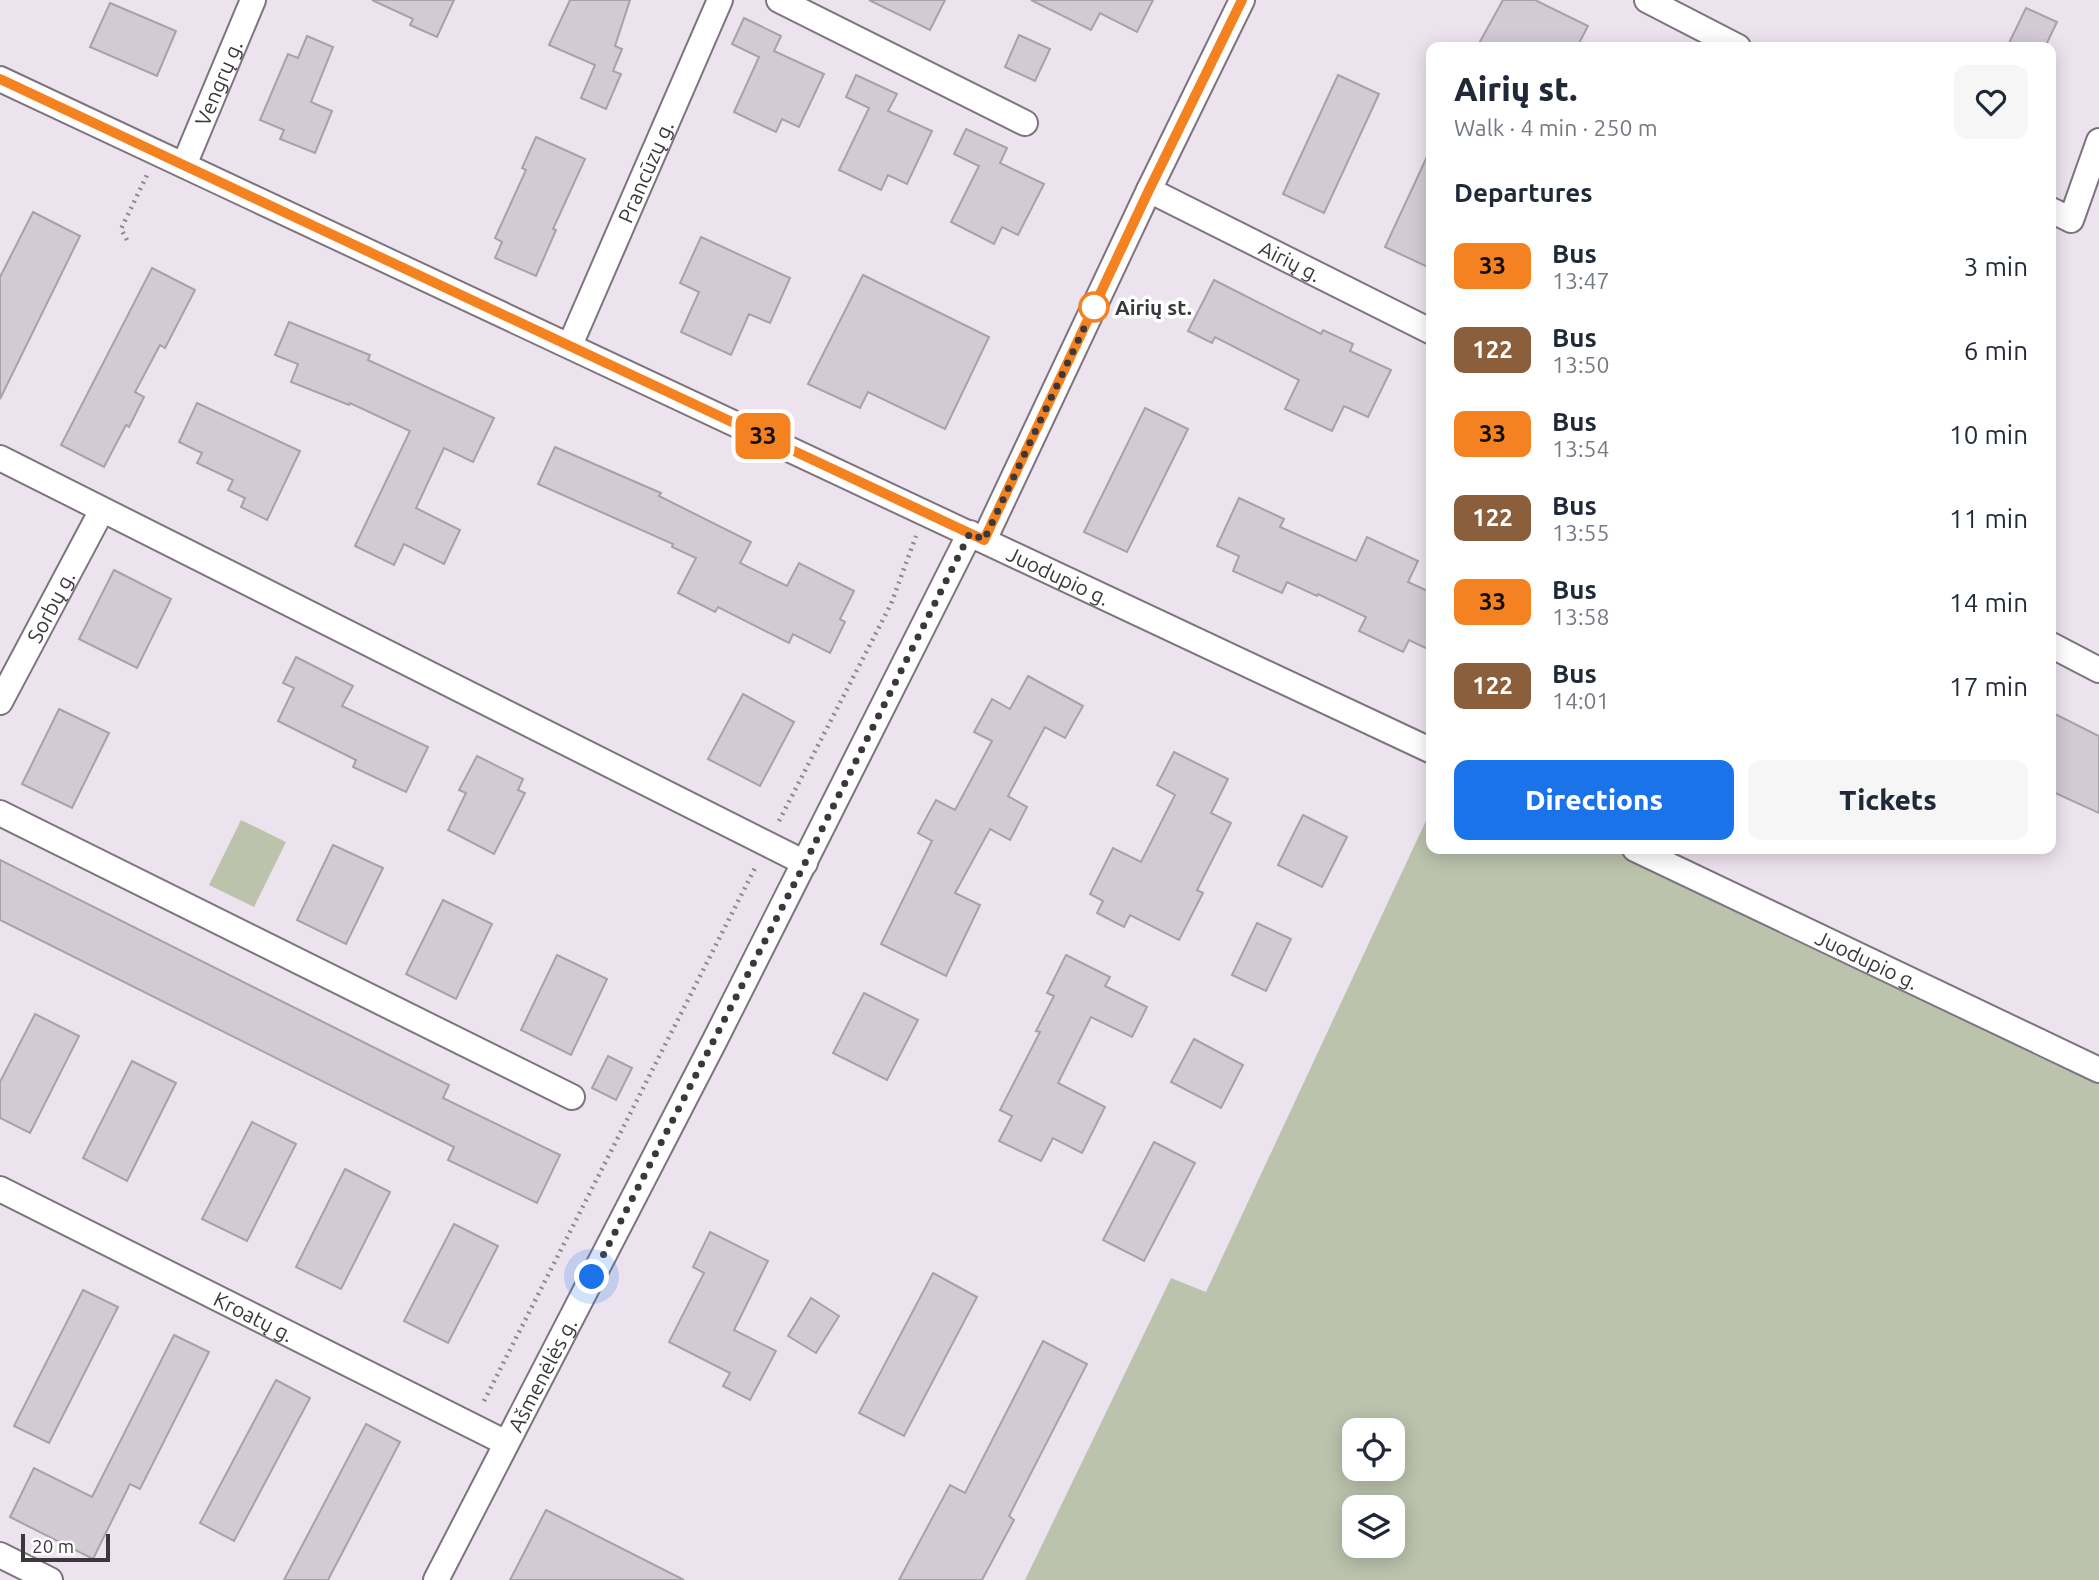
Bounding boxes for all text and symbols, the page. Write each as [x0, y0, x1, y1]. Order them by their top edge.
street label: Vengrų g. [190, 37, 247, 129]
button: heart [1954, 65, 2028, 139]
text: Airių st. [1454, 70, 1578, 107]
text: Walk · 4 min · 250 m [1454, 115, 1658, 140]
street label: Prancūzų g. [613, 117, 678, 226]
text: Departures [1454, 178, 1592, 207]
street label: Airių g. [1255, 235, 1325, 286]
text: Bus [1552, 239, 1597, 268]
text: 33 [1479, 252, 1506, 279]
text: 3 min [1964, 252, 2028, 281]
text: 13:47 [1552, 268, 1610, 293]
marker: Airių st. [1079, 292, 1109, 322]
place label: Airių st. [1115, 295, 1192, 319]
text: Bus [1552, 323, 1597, 352]
text: 122 [1472, 336, 1513, 363]
text: 6 min [1964, 336, 2028, 365]
text: 13:50 [1552, 352, 1610, 377]
text: Bus [1552, 407, 1597, 436]
line badge: 33 [732, 413, 794, 459]
text: 33 [1479, 420, 1506, 447]
text: 10 min [1949, 420, 2028, 449]
text: 33 [749, 422, 777, 449]
text: 13:54 [1552, 436, 1610, 461]
text: Bus [1552, 491, 1597, 520]
text: 122 [1472, 504, 1513, 531]
text: 11 min [1949, 504, 2028, 533]
text: 13:55 [1552, 520, 1610, 545]
street label: Juodupio g. [1003, 541, 1113, 610]
street label: Sorbų g. [22, 567, 79, 647]
text: Bus [1552, 575, 1597, 604]
text: 33 [1479, 588, 1506, 615]
text: 14 min [1949, 588, 2028, 617]
text: 13:58 [1552, 604, 1610, 629]
text: Bus [1552, 659, 1597, 688]
text: 122 [1472, 672, 1513, 699]
text: 17 min [1949, 672, 2028, 701]
text: 14:01 [1552, 688, 1610, 713]
button: Directions [1454, 760, 1734, 840]
button: Tickets [1748, 760, 2028, 840]
street label: Juodupio g. [1812, 925, 1922, 994]
your location [574, 1259, 609, 1294]
street label: Kroatų g. [210, 1286, 298, 1346]
street label: Ašmenėlės g. [503, 1314, 581, 1436]
map controls [1342, 1418, 1405, 1558]
button: locate [1342, 1418, 1405, 1481]
button: layers [1342, 1495, 1405, 1558]
scale bar [21, 1531, 110, 1563]
text: 20 m [32, 1535, 74, 1557]

